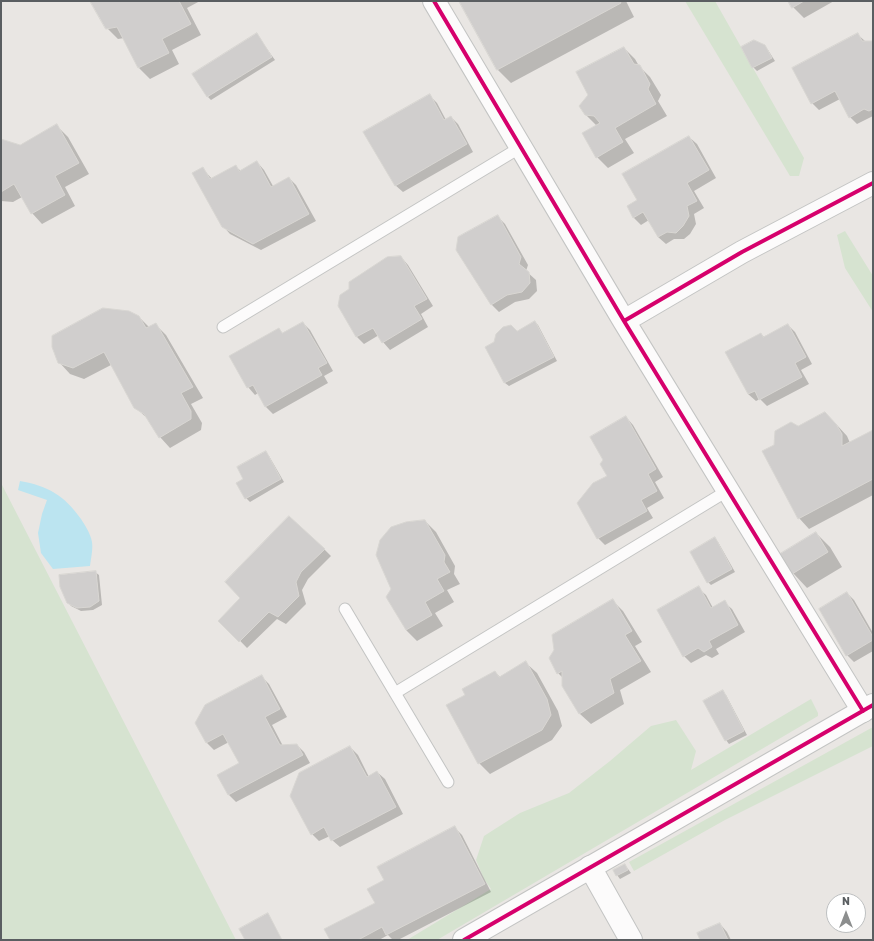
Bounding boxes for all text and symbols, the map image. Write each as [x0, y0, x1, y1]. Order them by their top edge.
north arrow [826, 893, 866, 933]
text: N [842, 895, 850, 908]

